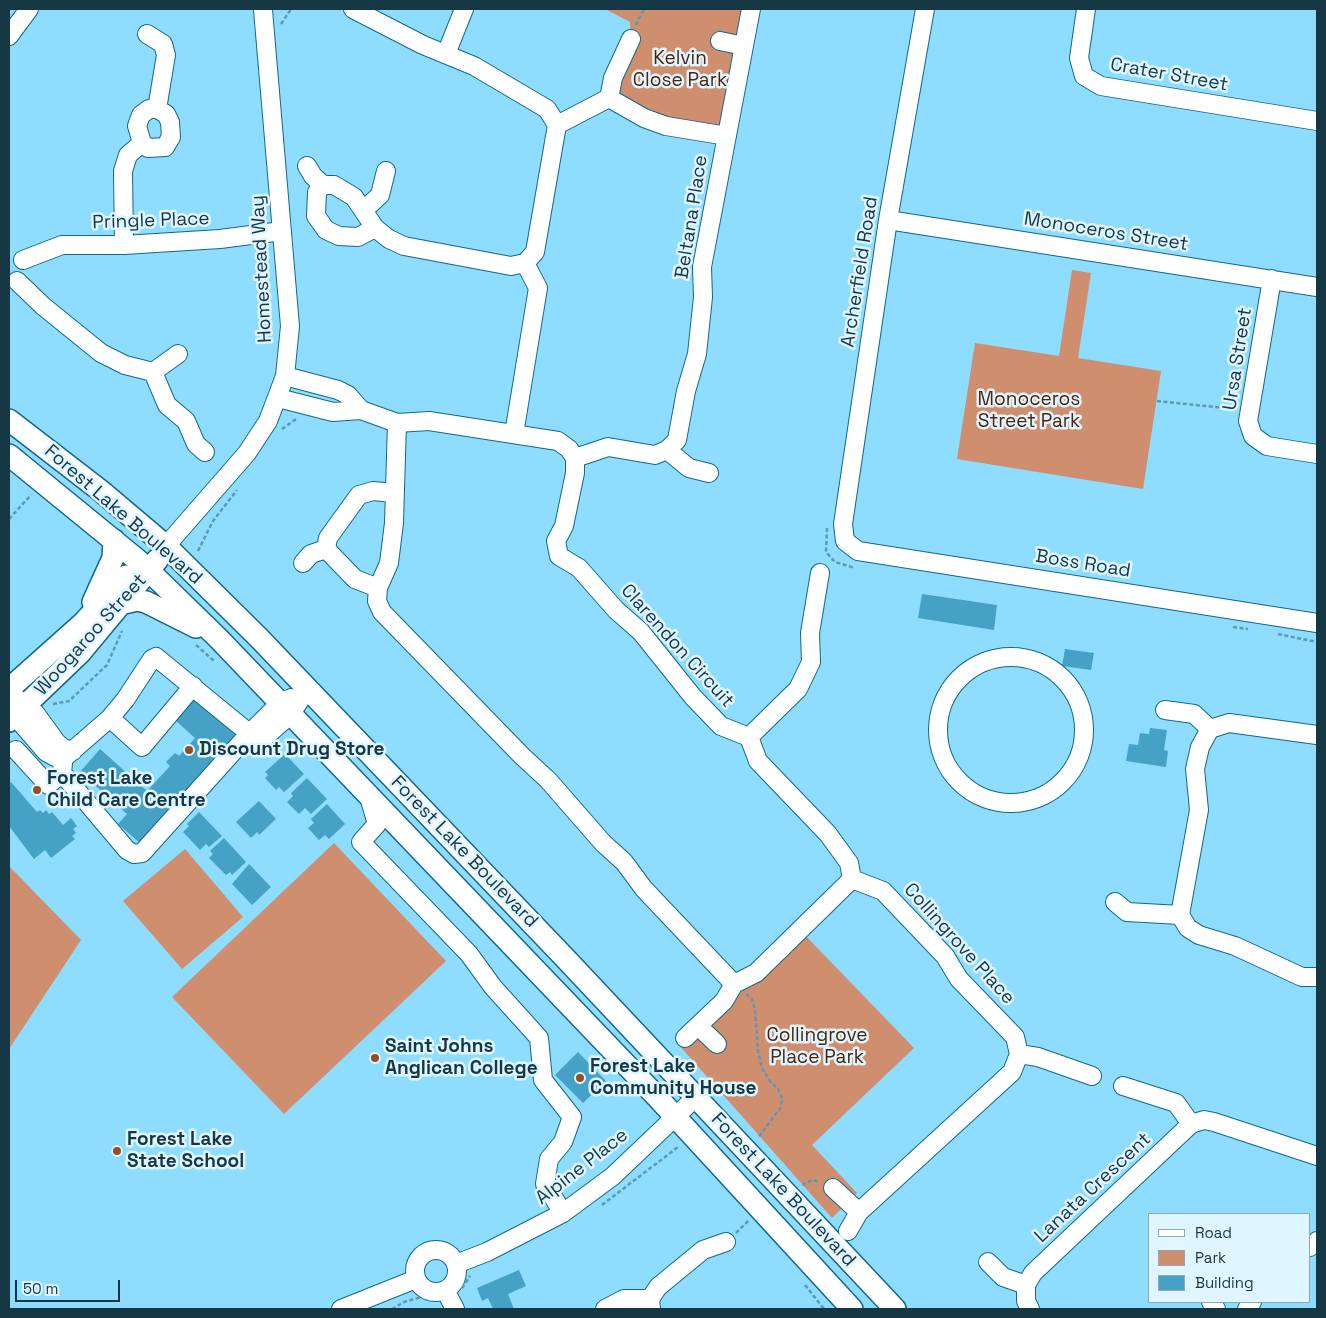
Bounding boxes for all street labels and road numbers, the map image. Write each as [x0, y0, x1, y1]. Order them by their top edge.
street label: Crater Street [1108, 53, 1230, 97]
street label: Beltana Place [671, 154, 713, 280]
street label: Homestead Way [247, 195, 277, 343]
street label: Archerfield Road [837, 195, 883, 349]
street label: Pringle Place [92, 208, 210, 234]
street label: Monoceros Street [1022, 208, 1190, 256]
street label: Ursa Street [1219, 306, 1257, 412]
street label: Forest Lake Boulevard [39, 440, 207, 590]
street label: Boss Road [1034, 545, 1132, 583]
street label: Woogaroo Street [30, 569, 152, 701]
street label: Clarendon Circuit [616, 580, 738, 712]
street label: Forest Lake Boulevard [386, 771, 542, 933]
street label: Collingrove Place [899, 879, 1019, 1009]
street label: Forest Lake Boulevard [706, 1108, 860, 1272]
street label: Alpine Place [531, 1124, 633, 1210]
street label: Lanata Crescent [1030, 1128, 1156, 1248]

